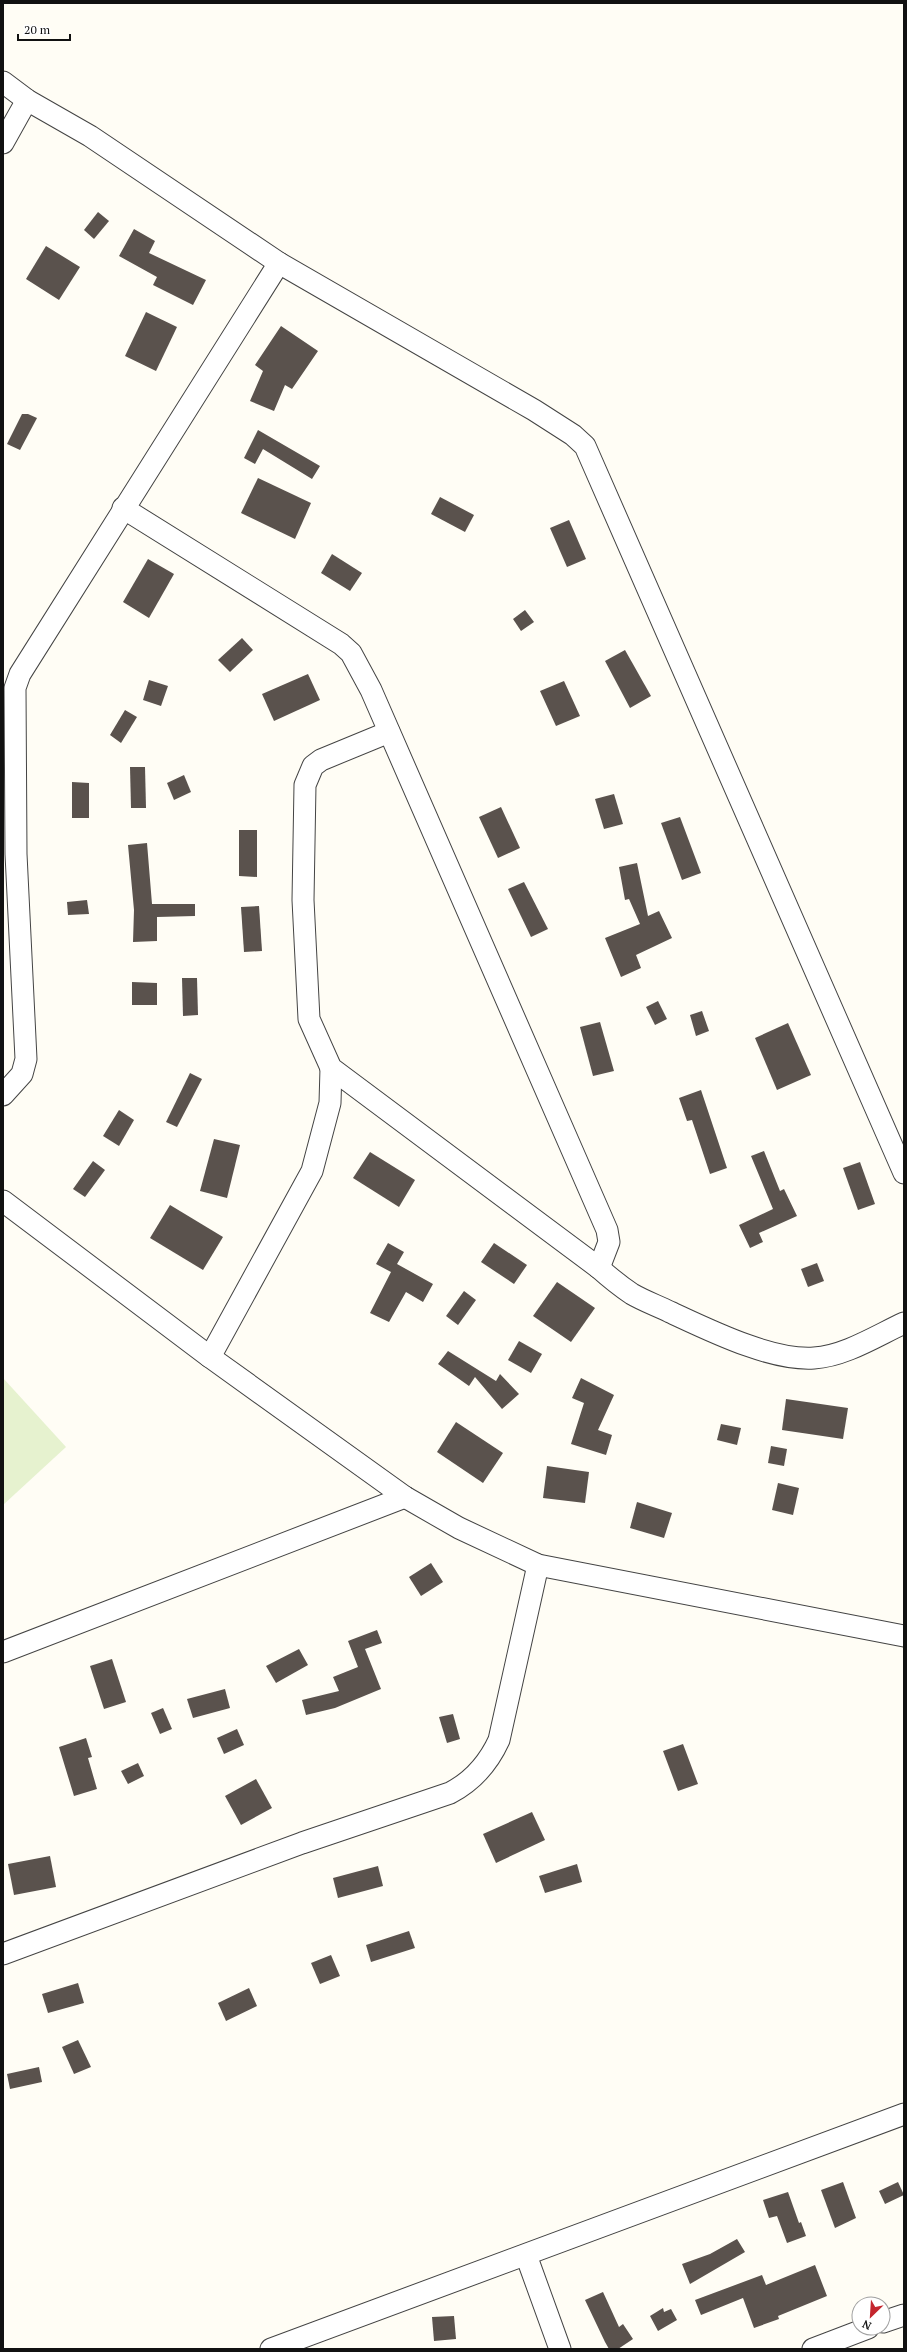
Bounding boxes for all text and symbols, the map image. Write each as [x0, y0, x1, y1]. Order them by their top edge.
scale bar [18, 16, 70, 42]
text: 20 m [24, 22, 51, 37]
north arrow [851, 2296, 891, 2336]
text: N [859, 2317, 874, 2333]

